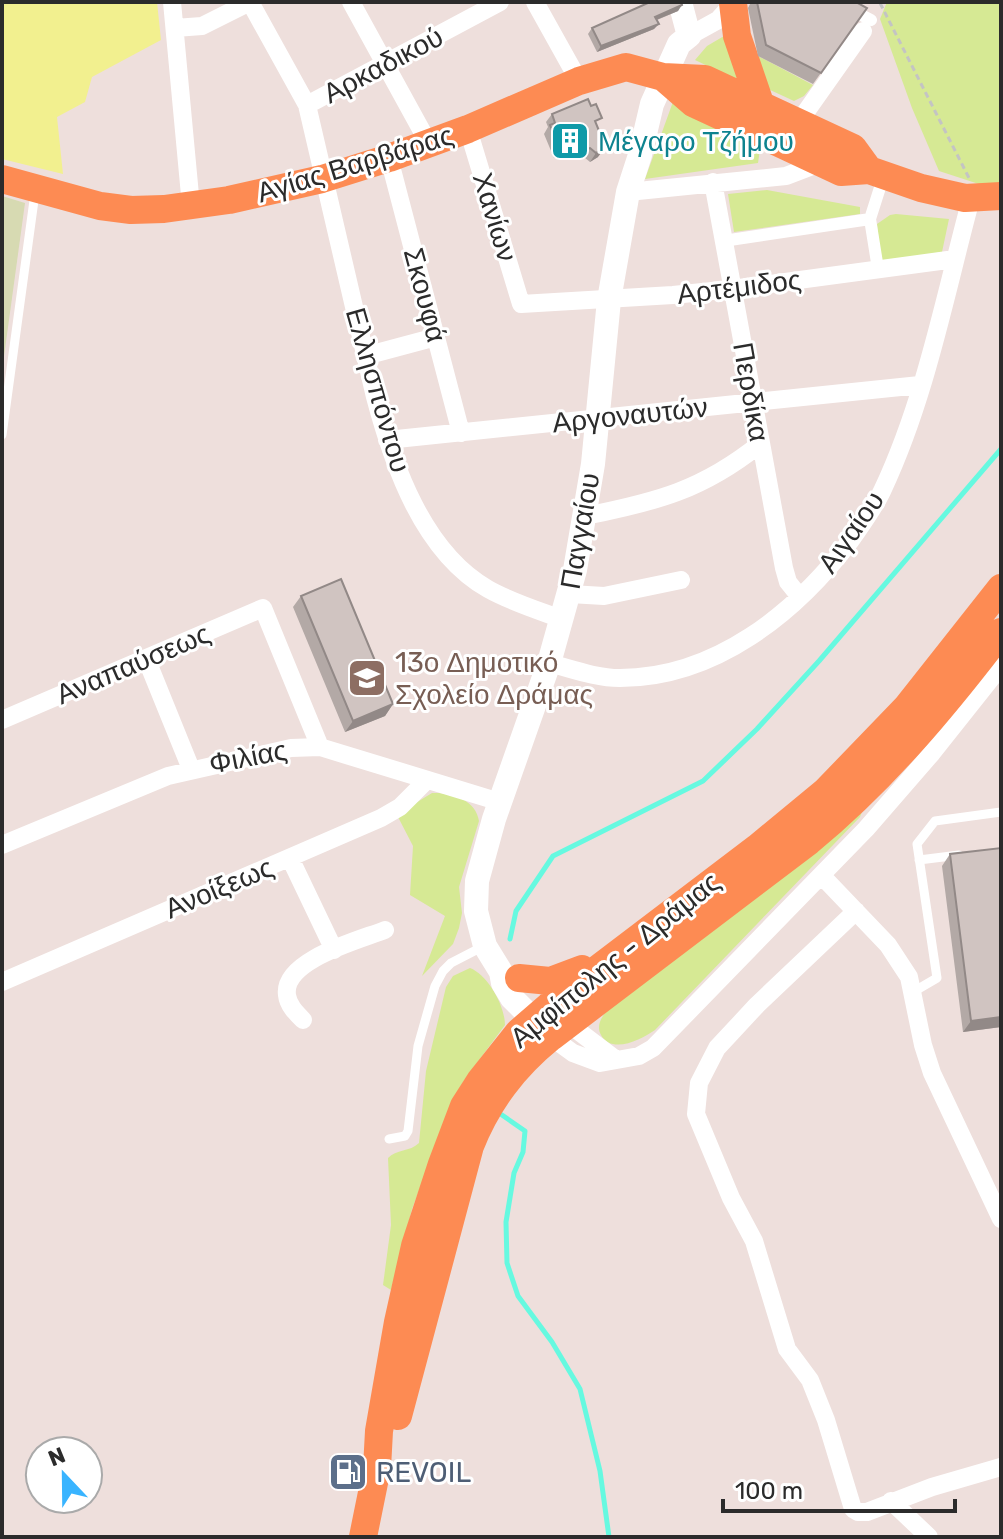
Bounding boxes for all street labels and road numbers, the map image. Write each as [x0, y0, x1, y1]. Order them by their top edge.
street label: Αρκαδικού [318, 20, 448, 110]
street label: Αγίας Βαρβάρας [253, 118, 457, 210]
street label: Χανίων [466, 169, 524, 265]
street label: Σκουφά [397, 244, 453, 346]
street label: Αρτέμιδος [675, 263, 803, 311]
street label: Ελλησπόντου [339, 304, 417, 476]
street label: Περδίκα [726, 340, 776, 444]
street label: Αργοναυτών [551, 390, 709, 440]
street label: Παγγαίου [554, 470, 606, 592]
street label: Αιγαίου [811, 485, 891, 579]
street label: Αναπαύσεως [51, 617, 215, 711]
street label: Φιλίας [206, 733, 290, 781]
street label: Ανοίξεως [160, 850, 278, 926]
street label: Αμφίπολης - Δράμας [504, 865, 726, 1055]

